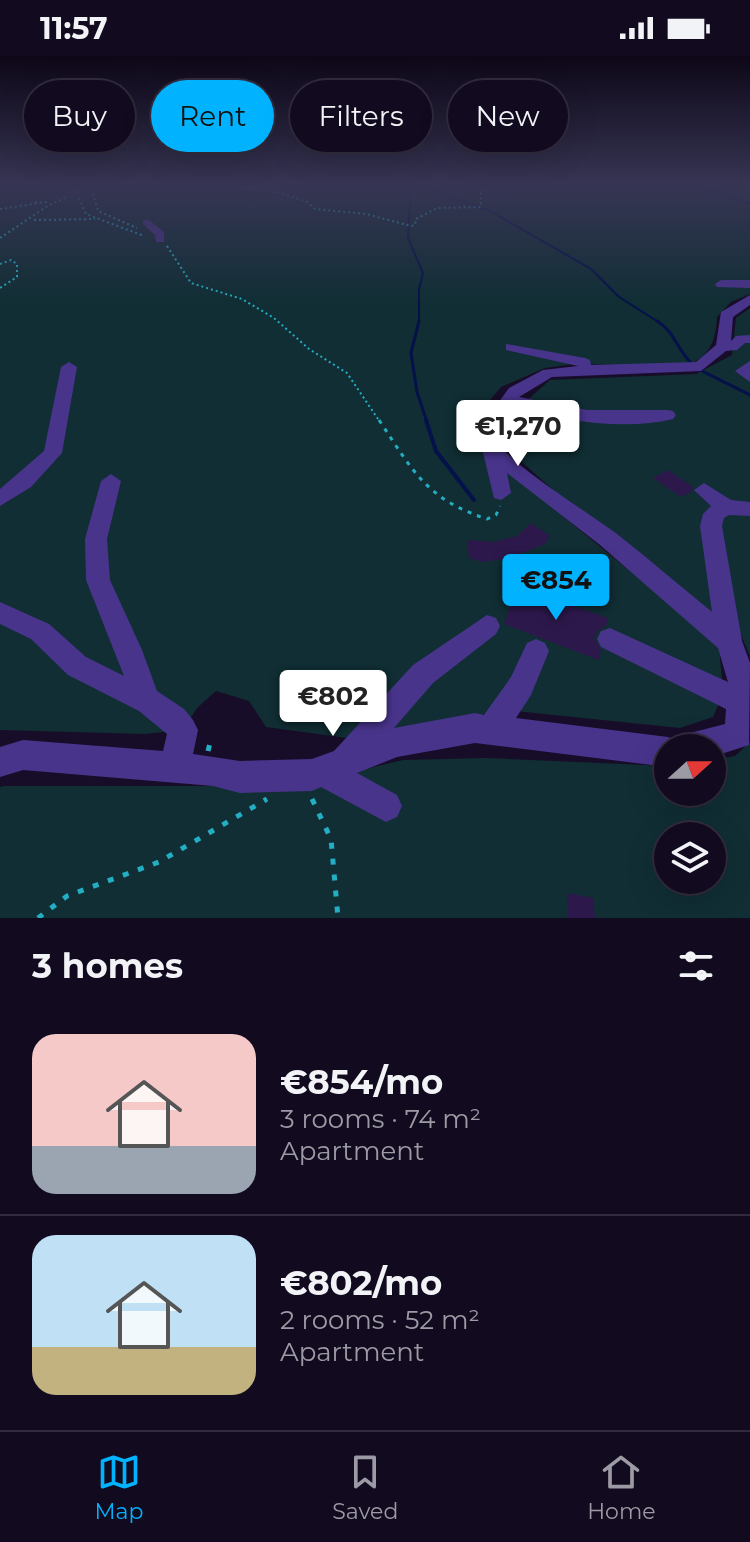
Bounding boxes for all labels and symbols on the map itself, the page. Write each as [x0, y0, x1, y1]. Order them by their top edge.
pin: €1,270 [453, 400, 583, 468]
pin: €854 [509, 554, 603, 622]
pin: €802 [286, 670, 380, 738]
north arrow [654, 734, 726, 806]

